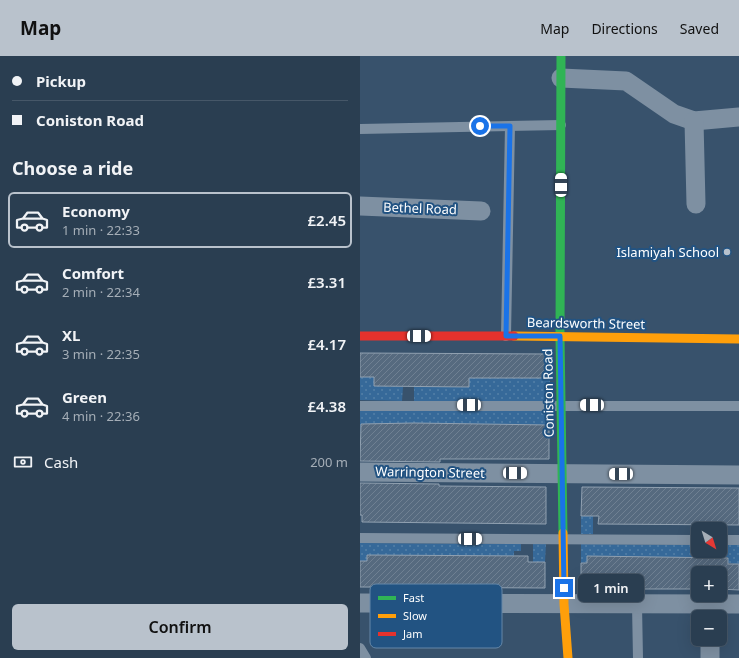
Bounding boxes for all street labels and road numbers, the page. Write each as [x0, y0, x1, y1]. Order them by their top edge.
street label: Bethel Road [383, 198, 457, 218]
street label: Beardsworth Street [527, 313, 646, 333]
street label: Coniston Road [538, 348, 558, 438]
street label: Warrington Street [375, 462, 485, 482]

